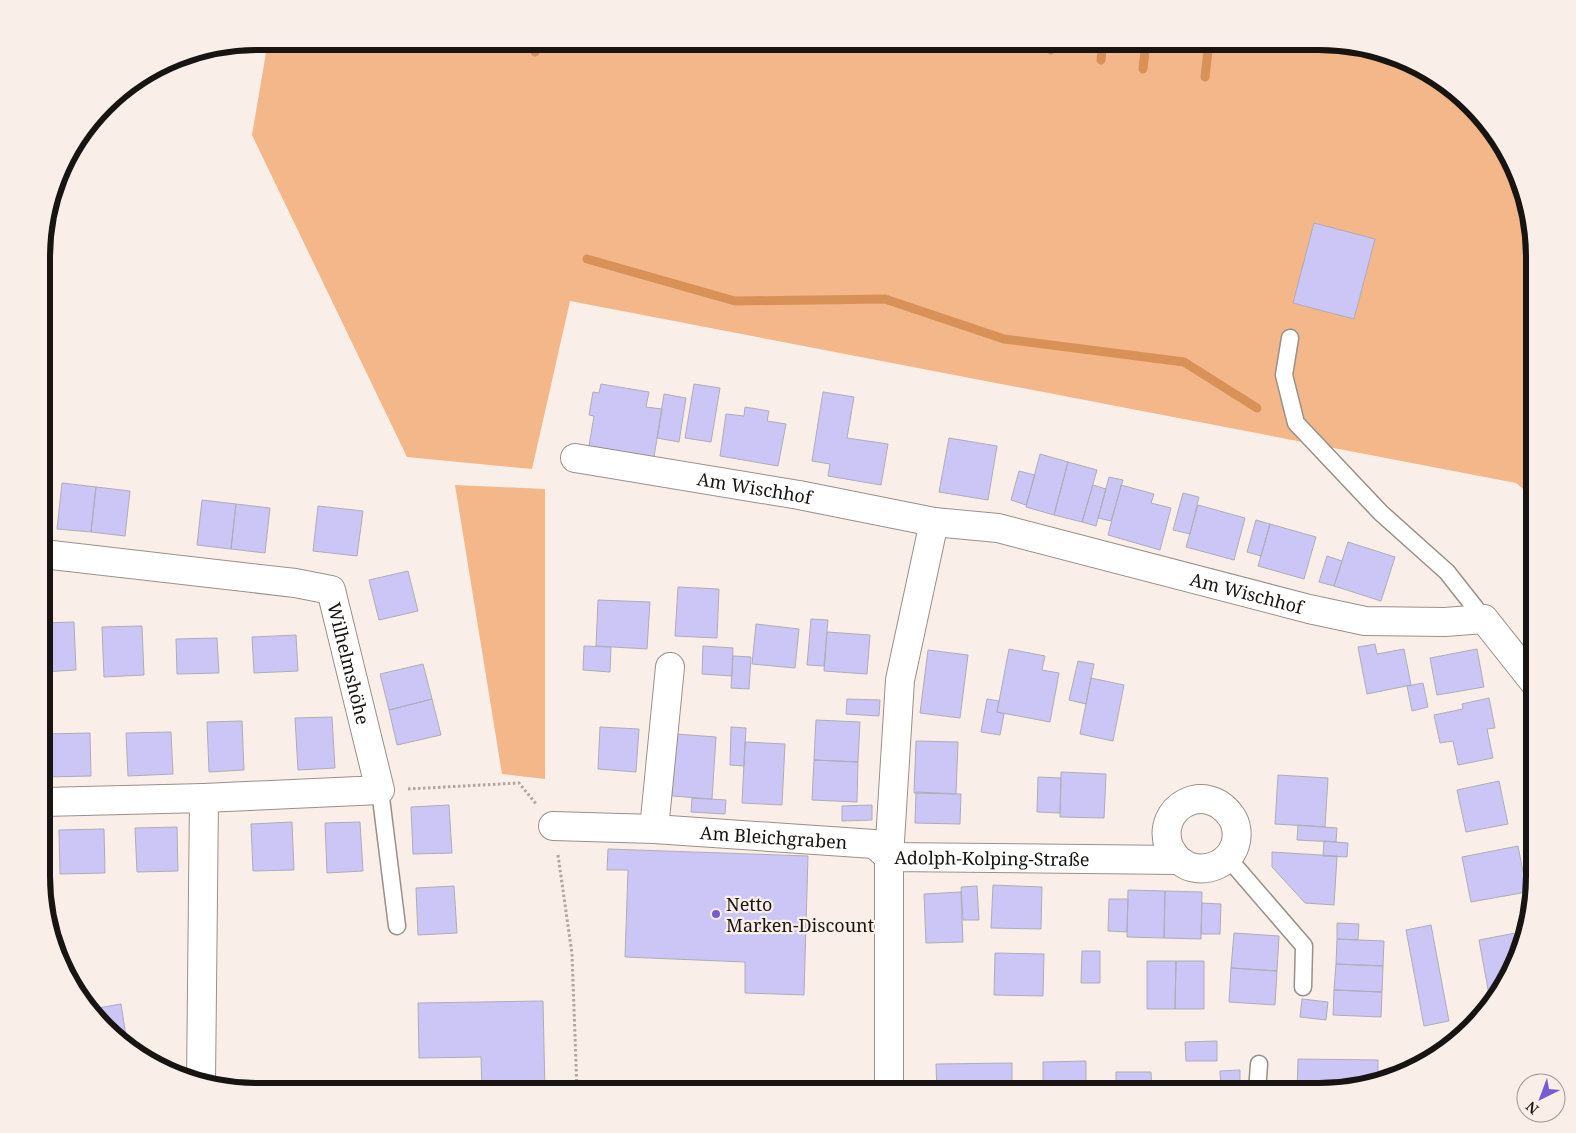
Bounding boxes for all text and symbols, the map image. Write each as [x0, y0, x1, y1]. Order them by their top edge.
street label: Am Wischhof [695, 466, 815, 510]
street label: Am Wischhof [1188, 567, 1307, 619]
street label: Wilhelmshöhe [322, 600, 376, 727]
street label: Am Bleichgraben [699, 820, 849, 854]
street label: Adolph-Kolping-Straße [894, 845, 1090, 871]
place label: Netto Marken-Discount [726, 892, 874, 937]
marker: Netto Marken-Discount [710, 908, 722, 920]
north arrow [1516, 1073, 1566, 1123]
text: N [1522, 1097, 1542, 1119]

